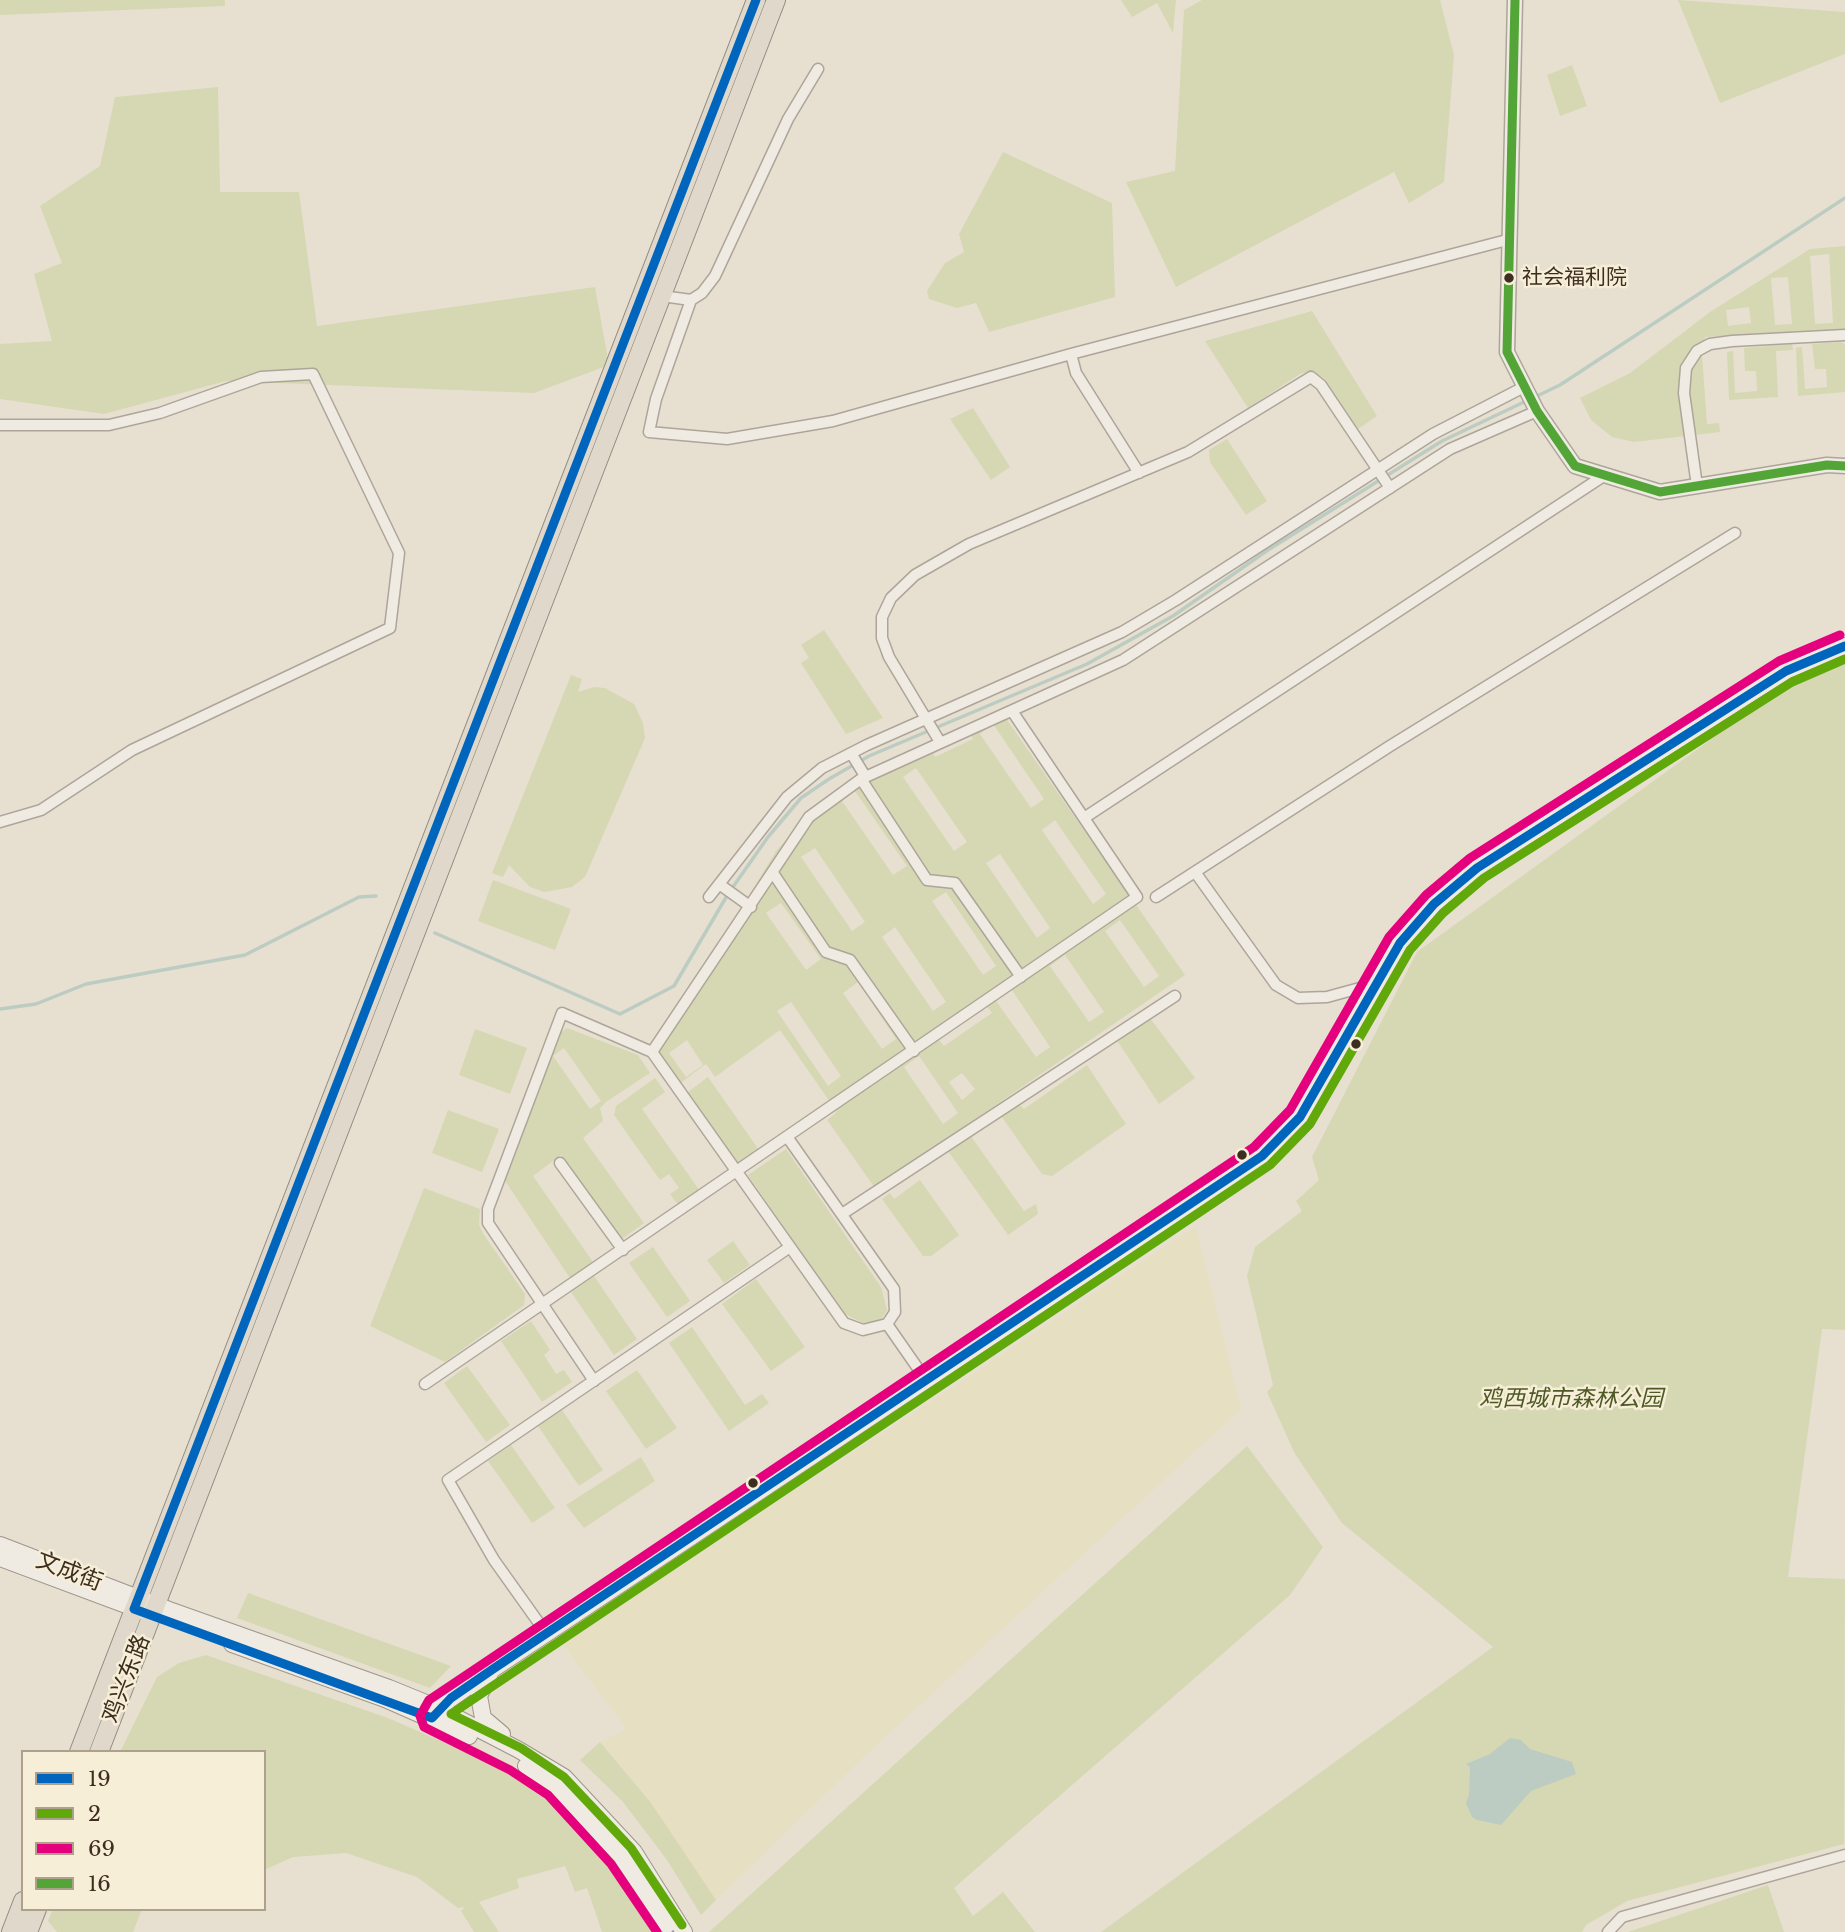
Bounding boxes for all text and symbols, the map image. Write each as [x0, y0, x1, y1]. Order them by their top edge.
place label: 社会福利院 [1522, 265, 1627, 291]
marker: 社会福利院 [1502, 271, 1516, 285]
unlabelled marker [1349, 1037, 1363, 1051]
unlabelled marker [1235, 1148, 1249, 1162]
park label: 鸡西城市森林公园 [1479, 1386, 1663, 1414]
unlabelled marker [746, 1476, 760, 1490]
street label: 文成街 [32, 1547, 106, 1597]
street label: 鸡兴东路 [98, 1631, 156, 1727]
legend [21, 1750, 266, 1911]
text: 19 [88, 1766, 111, 1792]
text: 2 [88, 1801, 101, 1827]
text: 69 [88, 1836, 115, 1862]
text: 16 [88, 1871, 111, 1897]

